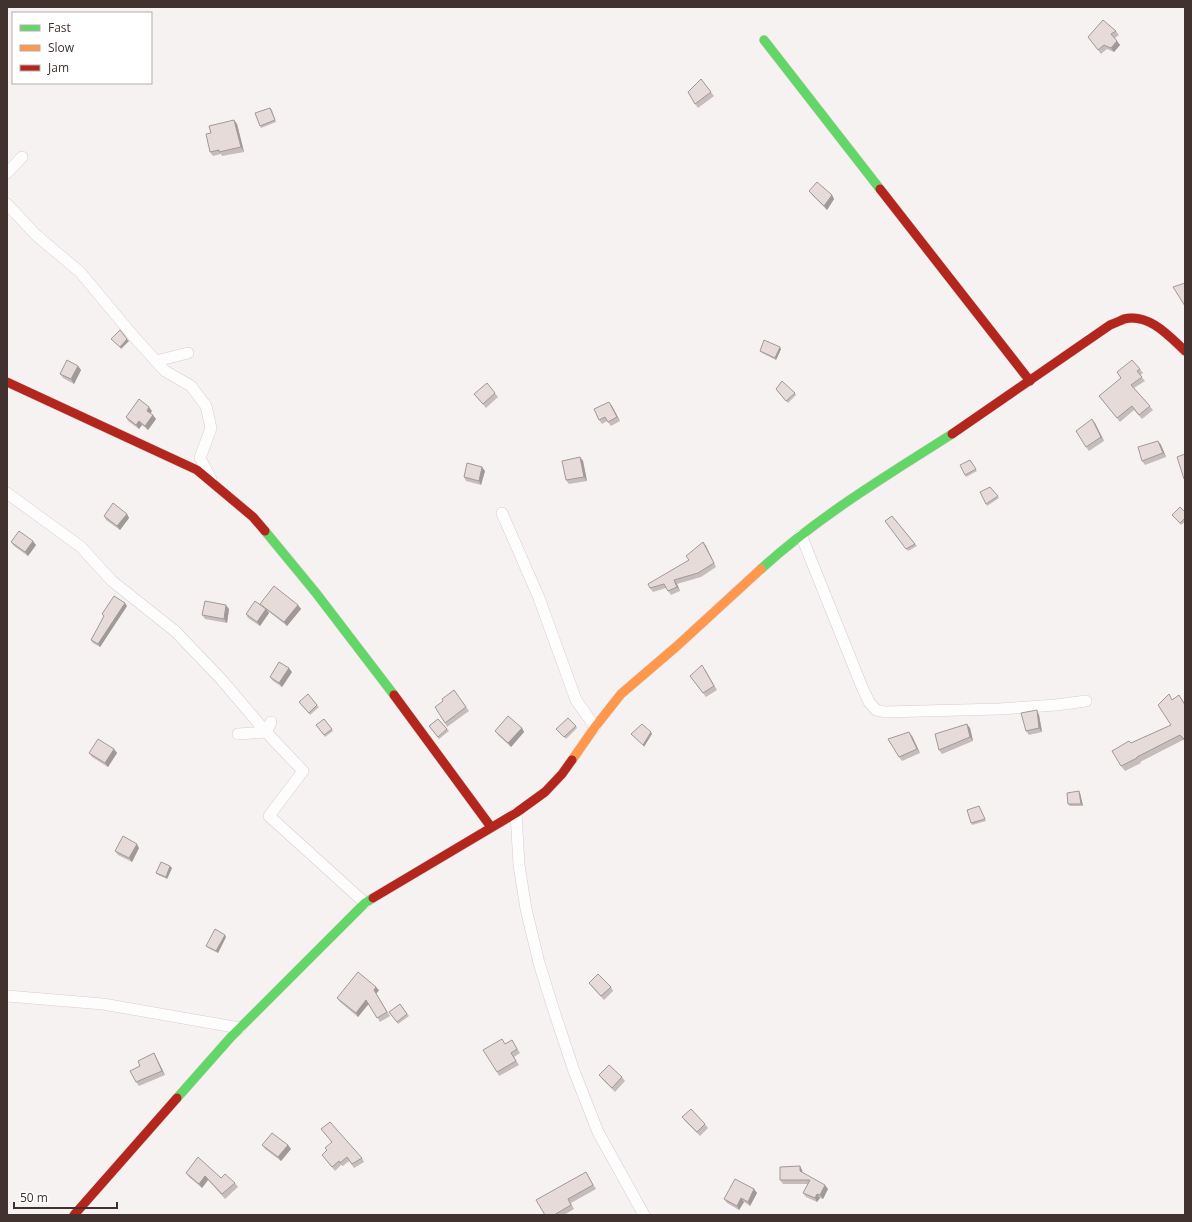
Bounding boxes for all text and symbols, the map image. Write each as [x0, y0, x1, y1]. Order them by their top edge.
legend [12, 12, 152, 84]
text: Fast [48, 19, 71, 36]
text: Slow [48, 39, 75, 56]
text: Jam [47, 59, 69, 76]
scale bar [14, 1184, 117, 1210]
text: 50 m [20, 1189, 48, 1206]

